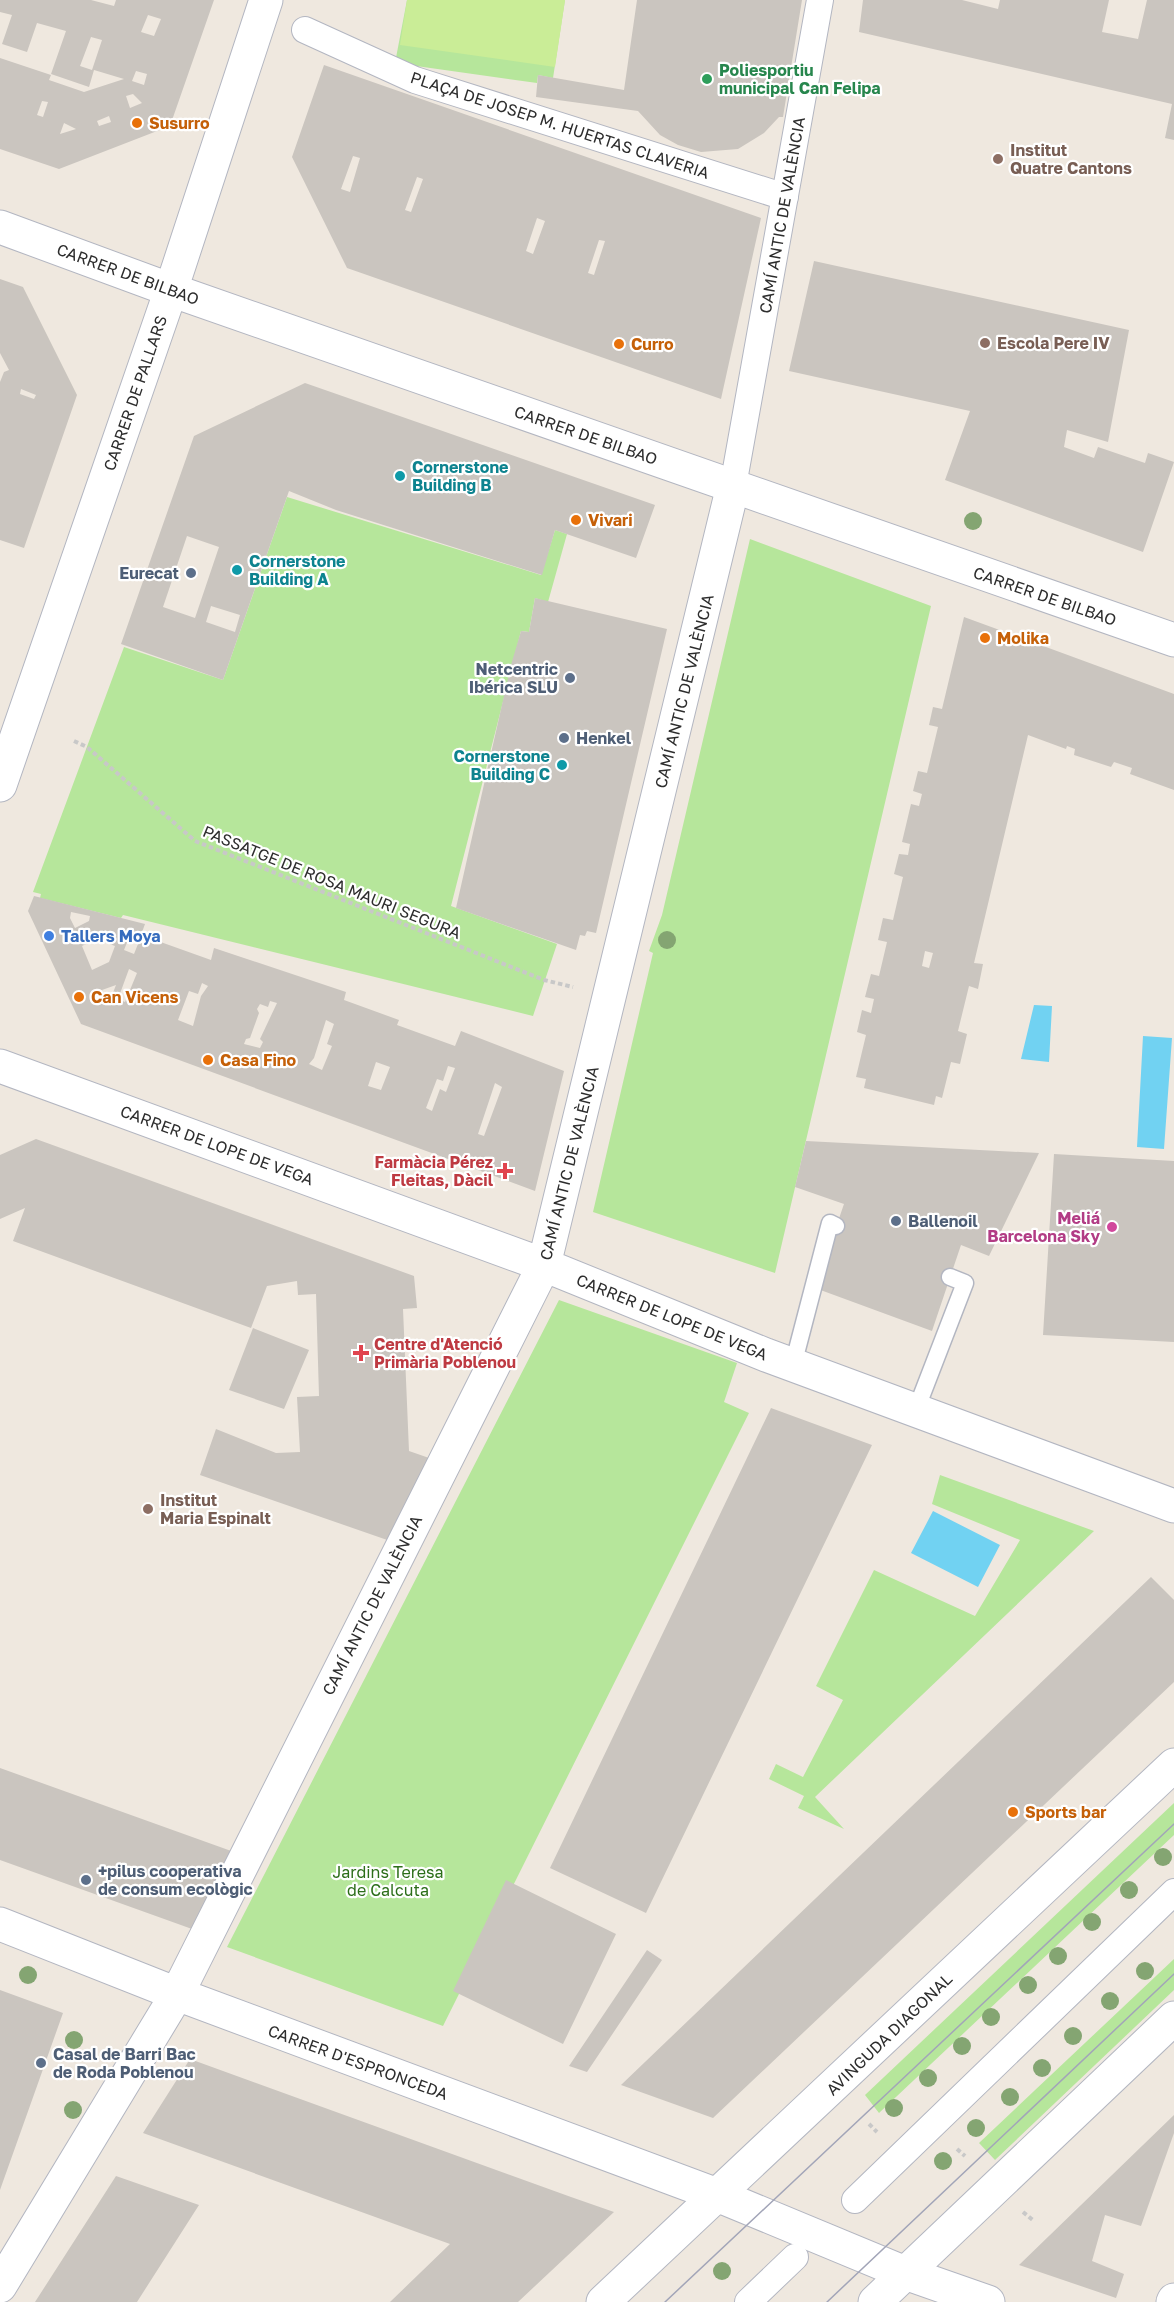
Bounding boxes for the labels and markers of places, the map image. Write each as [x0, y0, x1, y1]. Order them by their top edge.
place label: Poliesportiu municipal Can Felipa [719, 60, 881, 98]
marker: Poliesportiu municipal Can Felipa [700, 72, 714, 86]
place label: Susurro [149, 113, 210, 133]
marker: Susurro [130, 116, 144, 130]
place label: Institut Quatre Cantons [1010, 140, 1132, 178]
marker: Institut Quatre Cantons [991, 152, 1005, 166]
place label: Escola Pere IV [997, 333, 1110, 353]
place label: Curro [631, 334, 674, 354]
marker: Escola Pere IV [978, 336, 992, 350]
marker: Curro [612, 337, 626, 351]
place label: Cornerstone Building B [412, 457, 509, 495]
marker: Cornerstone Building B [393, 469, 407, 483]
place label: Vivari [588, 510, 633, 530]
marker: Vivari [569, 513, 583, 527]
place label: Cornerstone Building A [249, 551, 346, 589]
place label: Eurecat [119, 563, 179, 583]
marker: Cornerstone Building A [230, 563, 244, 577]
marker: Eurecat [184, 566, 198, 580]
place label: Molika [997, 628, 1049, 648]
marker: Molika [978, 631, 992, 645]
place label: Netcentric Ibérica SLU [469, 659, 558, 697]
marker: Netcentric Ibérica SLU [563, 671, 577, 685]
place label: Henkel [576, 728, 632, 748]
marker: Henkel [557, 731, 571, 745]
place label: Cornerstone Building C [453, 746, 550, 784]
marker: Cornerstone Building C [555, 758, 569, 772]
place label: Tallers Moya [61, 926, 161, 946]
marker: Tallers Moya [42, 929, 56, 943]
place label: Can Vicens [91, 987, 178, 1007]
marker: Can Vicens [72, 990, 86, 1004]
place label: Casa Fino [220, 1050, 296, 1070]
marker: Casa Fino [201, 1053, 215, 1067]
place label: Farmàcia Pérez Fleitas, Dàcil [375, 1152, 494, 1190]
marker: Farmàcia Pérez Fleitas, Dàcil [498, 1164, 512, 1178]
place label: Meliá Barcelona Sky [987, 1208, 1100, 1246]
place label: Ballenoil [908, 1211, 978, 1231]
marker: Ballenoil [889, 1214, 903, 1228]
marker: Meliá Barcelona Sky [1105, 1220, 1119, 1234]
place label: Centre d'Atenció Primària Poblenou [374, 1334, 516, 1372]
marker: Centre d'Atenció Primària Poblenou [352, 1344, 370, 1362]
place label: Institut Maria Espinalt [160, 1490, 271, 1528]
marker: Institut Maria Espinalt [141, 1502, 155, 1516]
place label: Sports bar [1025, 1802, 1106, 1822]
marker: Sports bar [1006, 1805, 1020, 1819]
place label: +pilus cooperativa de consum ecològic [98, 1861, 253, 1899]
marker: +pilus cooperativa de consum ecològic [79, 1873, 93, 1887]
place label: Casal de Barri Bac de Roda Poblenou [53, 2044, 196, 2082]
marker: Casal de Barri Bac de Roda Poblenou [34, 2056, 48, 2070]

